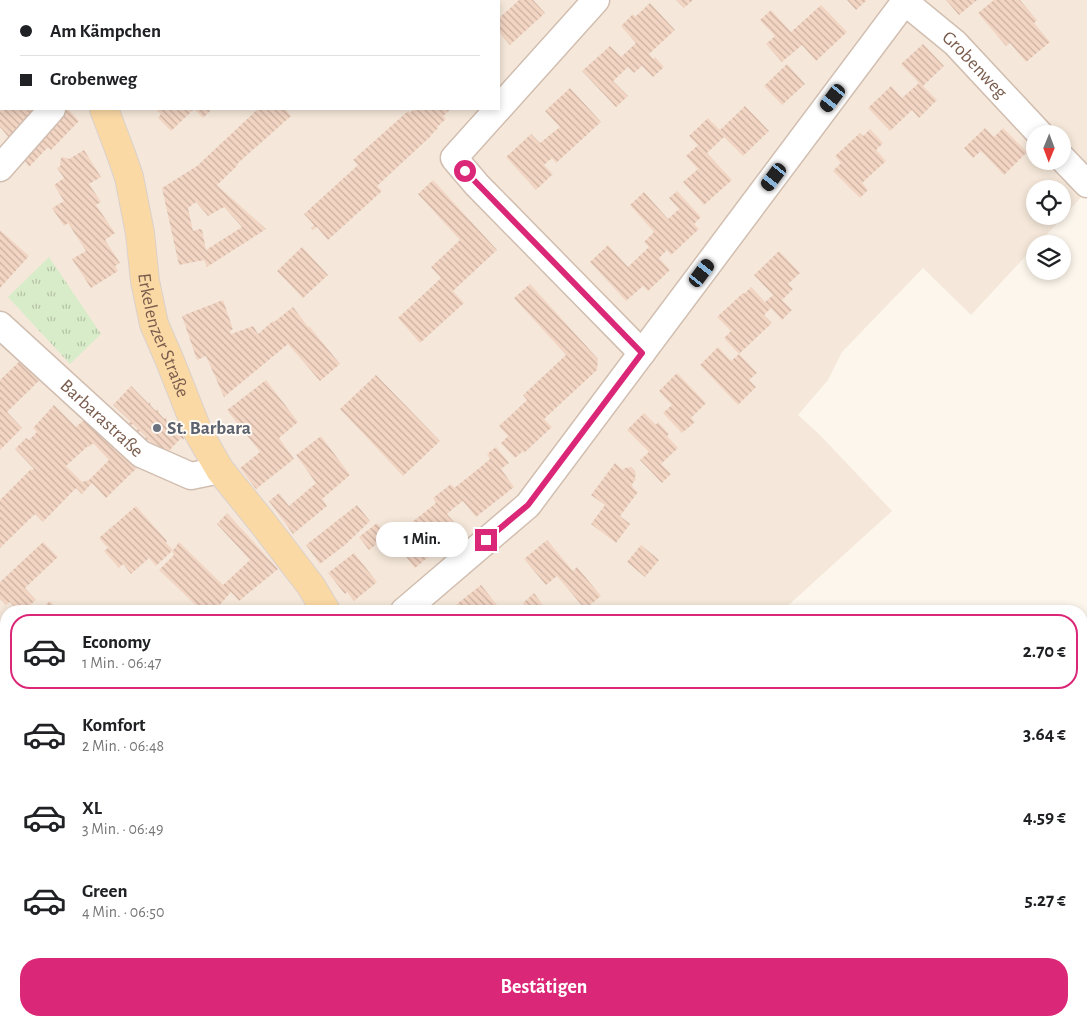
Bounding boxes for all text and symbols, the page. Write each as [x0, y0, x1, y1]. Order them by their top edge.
text: Am Kämpchen [50, 22, 161, 41]
street label: Grobenweg [939, 27, 1011, 102]
text: Grobenweg [50, 70, 137, 89]
car [817, 82, 848, 114]
north arrow [1026, 125, 1071, 170]
map controls [1026, 125, 1071, 280]
route start [454, 160, 476, 182]
car [758, 161, 789, 193]
button: locate [1026, 180, 1071, 225]
button: layers [1026, 235, 1071, 280]
car [686, 257, 717, 289]
street label: Erkelenzer Straße [135, 272, 193, 400]
street label: Barbarastraße [57, 376, 147, 461]
place label: St. Barbara [167, 419, 251, 438]
marker: St. Barbara [151, 422, 163, 434]
callout: 1 Min. [376, 522, 468, 558]
route end [475, 529, 497, 551]
text: 1 Min. [403, 531, 441, 547]
icon: car [22, 629, 67, 674]
text: Economy [82, 633, 151, 652]
text: 2.70 € [1023, 642, 1066, 661]
text: 1 Min. · 06:47 [82, 655, 162, 671]
icon: car [22, 712, 67, 757]
text: Komfort [82, 716, 146, 735]
text: 3.64 € [1023, 725, 1066, 744]
text: 2 Min. · 06:48 [82, 738, 164, 754]
icon: car [22, 795, 67, 840]
text: XL [82, 799, 102, 818]
text: 4.59 € [1023, 808, 1066, 827]
text: 3 Min. · 06:49 [82, 821, 163, 837]
icon: car [22, 878, 67, 923]
text: Green [82, 882, 128, 901]
text: 5.27 € [1025, 891, 1066, 910]
text: 4 Min. · 06:50 [82, 904, 164, 920]
button: Bestätigen [20, 958, 1068, 1016]

